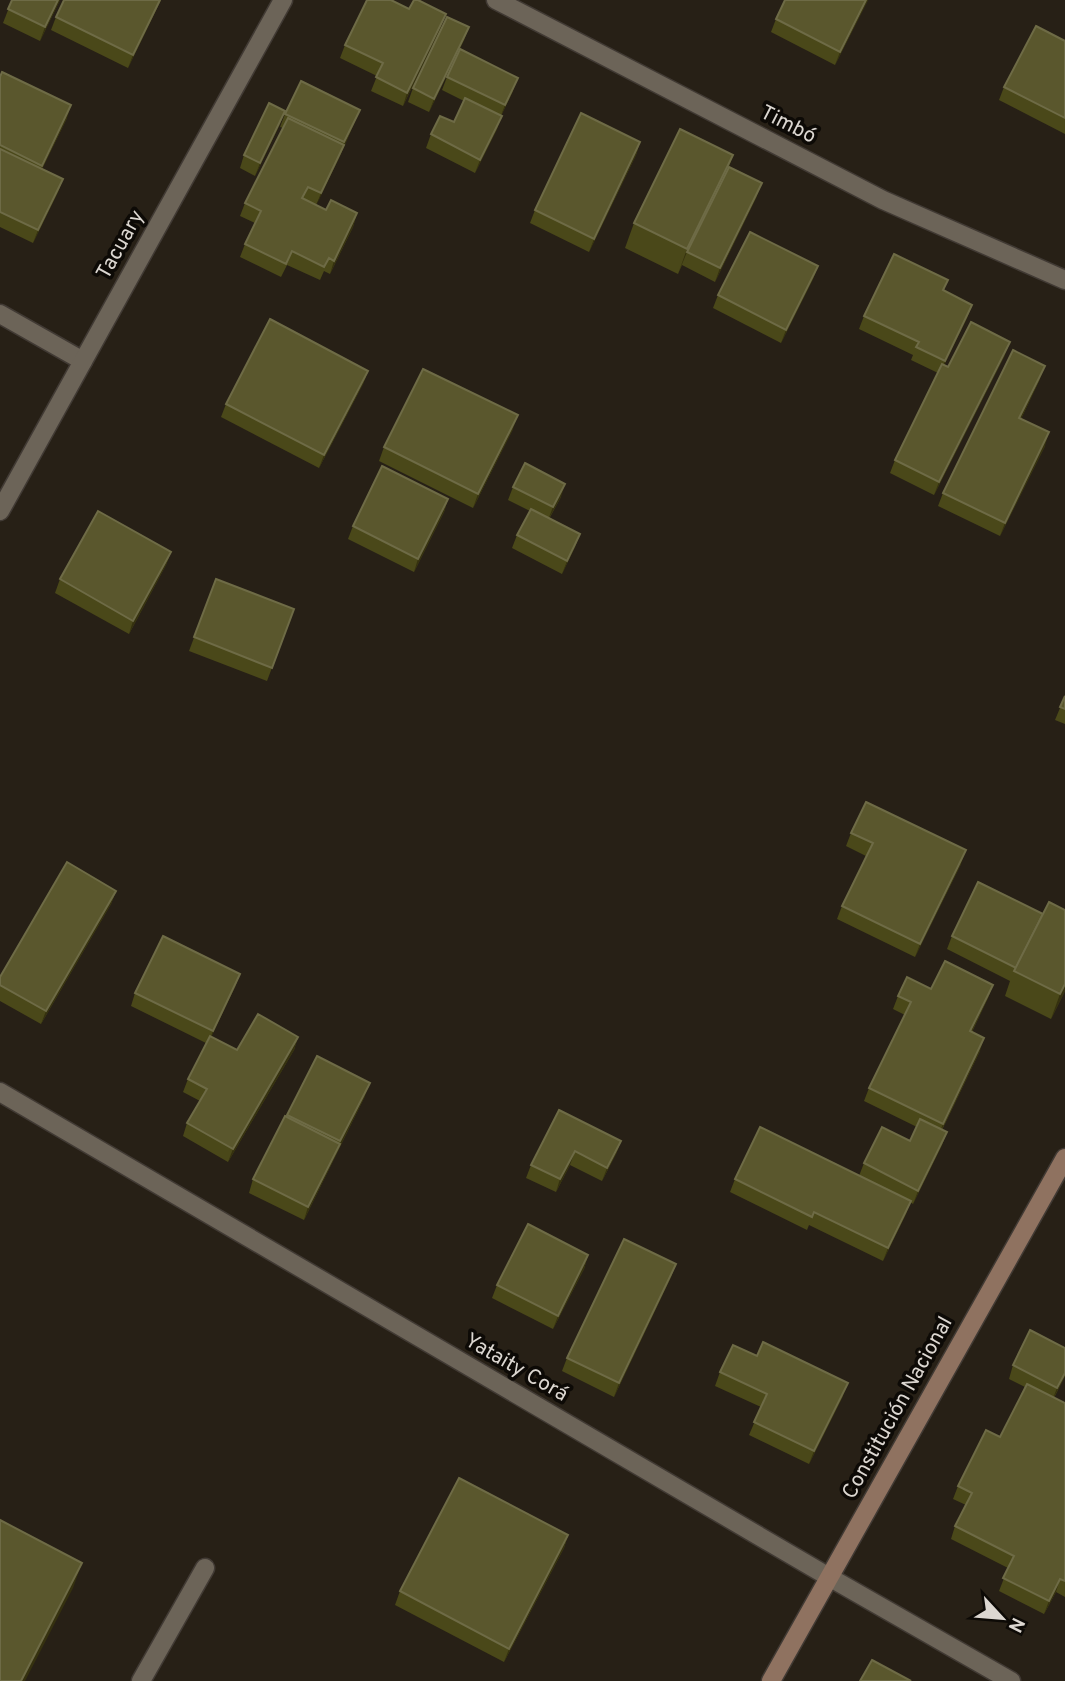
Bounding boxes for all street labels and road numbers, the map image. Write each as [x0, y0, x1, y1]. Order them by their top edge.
street label: Timbó [755, 100, 821, 150]
street label: Tacuary [91, 206, 151, 284]
street label: Constitución Nacional [837, 1312, 959, 1504]
street label: Yataity Corá [459, 1328, 573, 1408]

